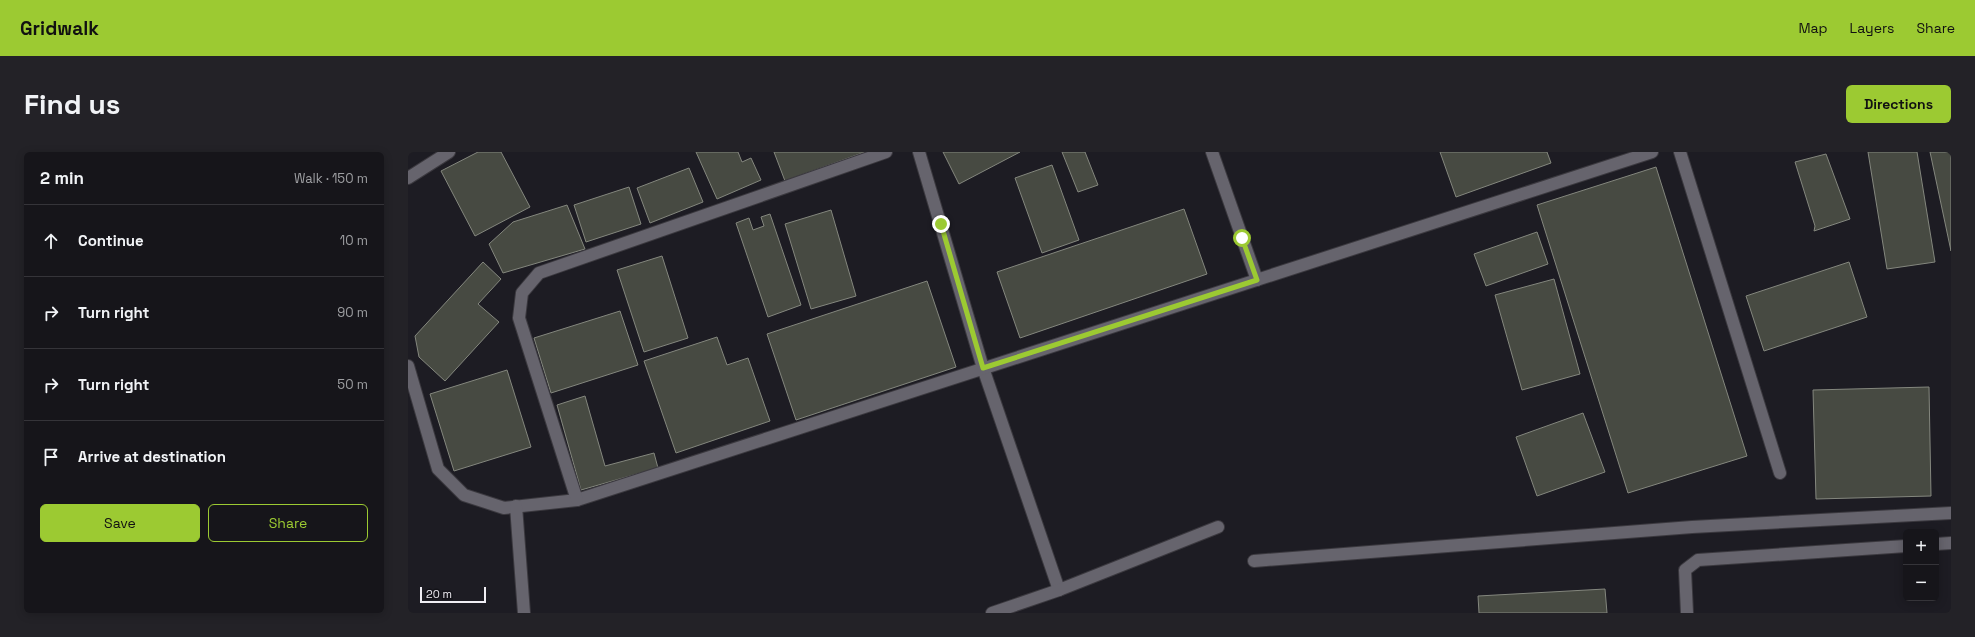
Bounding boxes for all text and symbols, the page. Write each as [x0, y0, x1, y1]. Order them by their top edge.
text: Gridwalk [20, 16, 99, 41]
text: Map [1798, 19, 1828, 37]
text: Layers [1850, 19, 1894, 37]
text: Share [1916, 19, 1955, 37]
button: Directions [1846, 85, 1951, 123]
text: Find us [24, 86, 121, 122]
text: 2 min [40, 167, 84, 189]
text: Walk · 150 m [294, 170, 368, 187]
route end [932, 215, 950, 233]
route start [1233, 229, 1251, 247]
icon: ahead [40, 230, 62, 252]
text: Continue [78, 231, 144, 250]
text: 10 m [340, 232, 368, 249]
icon: right [40, 302, 62, 324]
text: Turn right [78, 303, 149, 322]
text: 90 m [337, 304, 368, 321]
icon: right [40, 374, 62, 396]
text: Turn right [78, 375, 149, 394]
text: 50 m [337, 376, 368, 393]
icon: arrive [40, 446, 62, 468]
text: Arrive at destination [78, 447, 226, 466]
button: Save [40, 504, 200, 542]
button: Share [208, 504, 368, 542]
map controls [1903, 529, 1939, 601]
button: + [1903, 529, 1939, 565]
button: − [1903, 565, 1939, 601]
scale bar [420, 585, 486, 604]
text: 20 m [426, 587, 452, 601]

